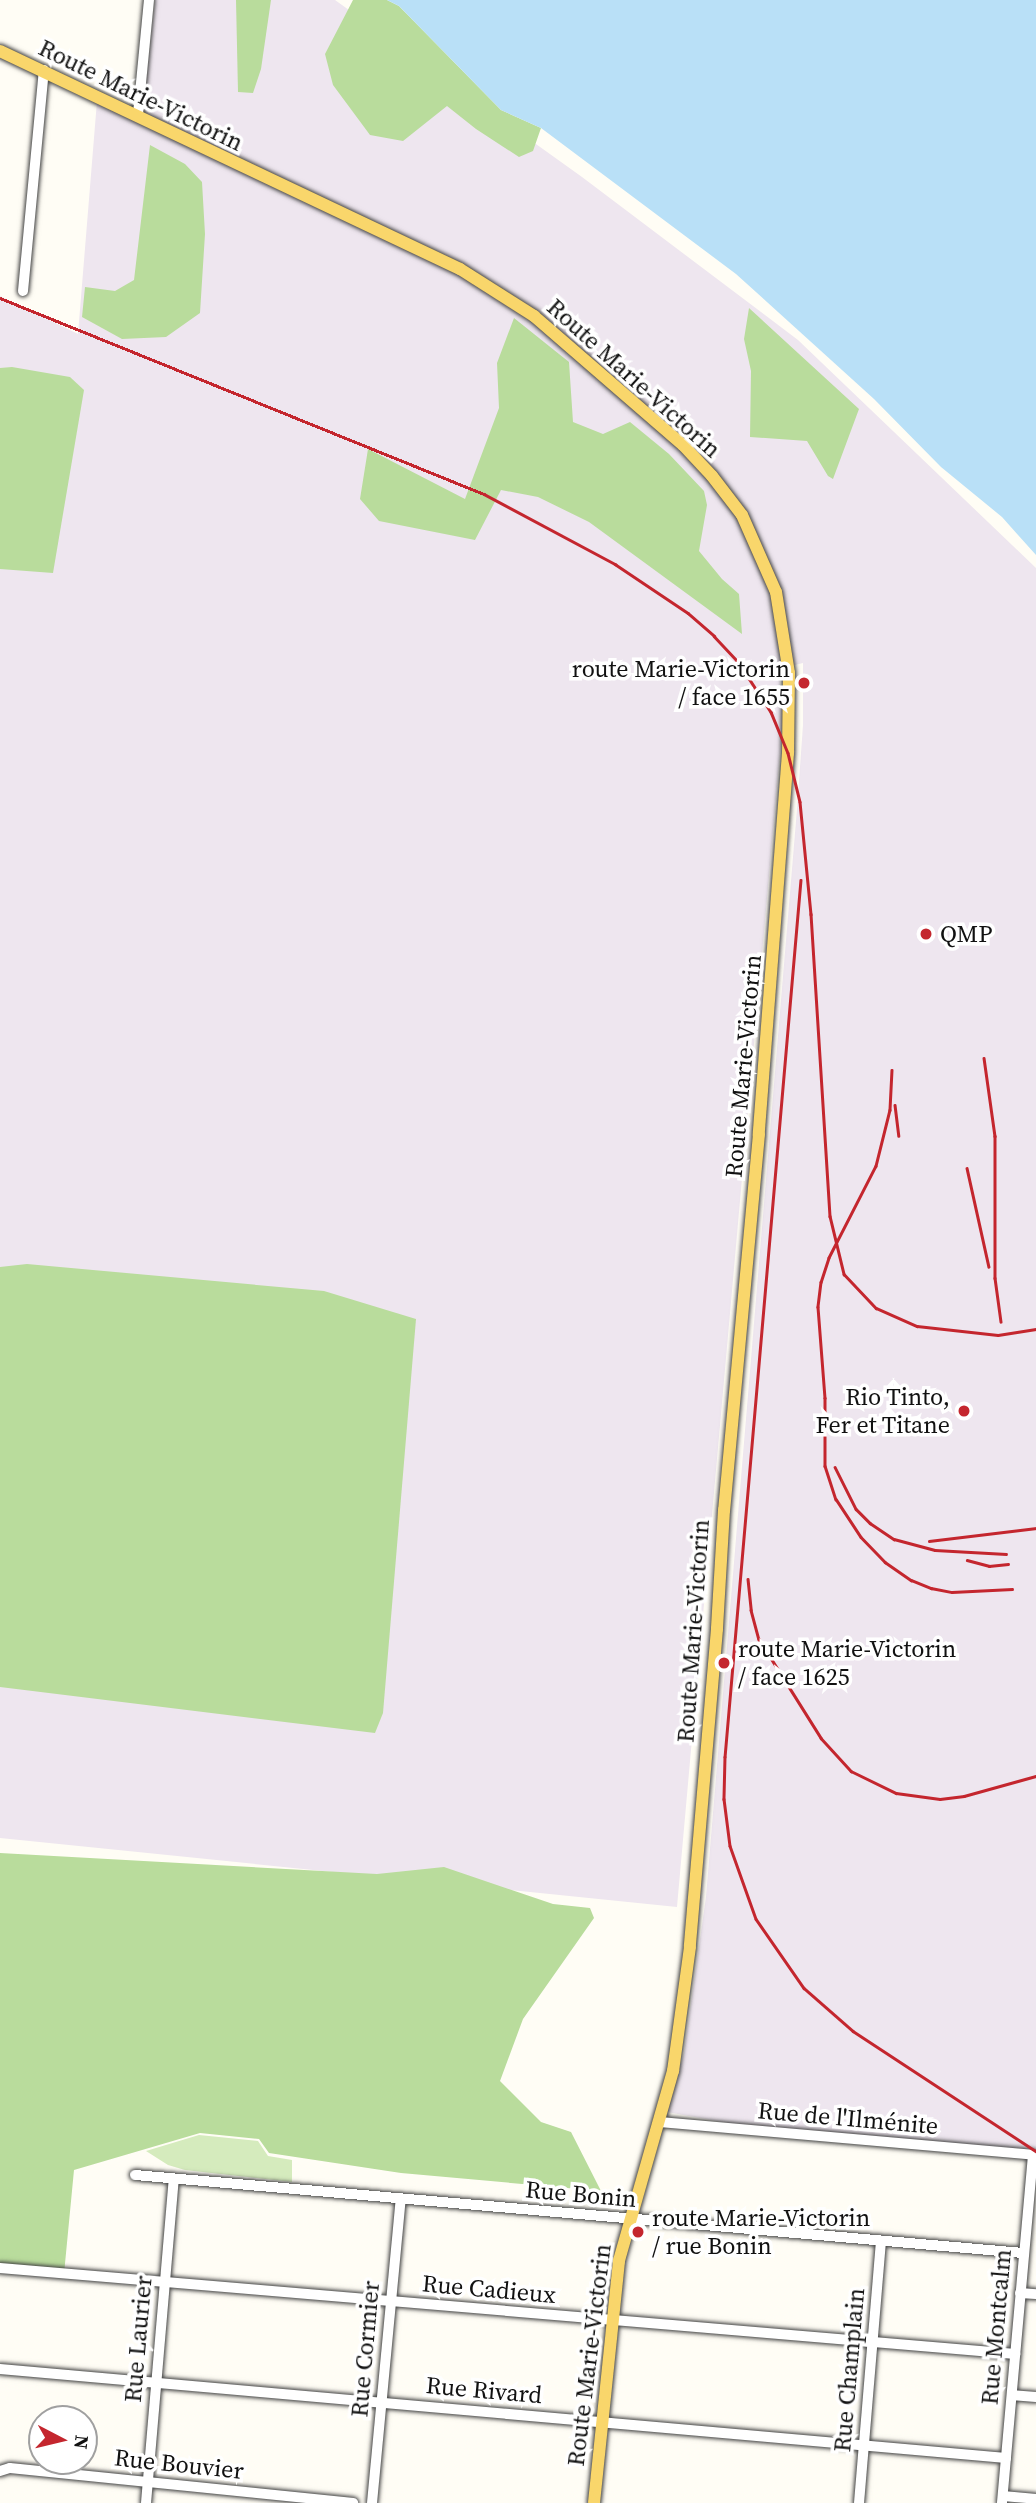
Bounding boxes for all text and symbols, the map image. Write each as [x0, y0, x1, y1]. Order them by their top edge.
street label: Route Marie-Victorin [34, 33, 248, 157]
street label: Route Marie-Victorin [541, 292, 727, 464]
place label: route Marie-Victorin / face 1655 [572, 655, 790, 711]
marker: route Marie-Victorin / face 1655 [796, 675, 812, 691]
place label: QMP [940, 920, 992, 948]
marker: QMP [918, 926, 934, 942]
street label: Route Marie-Victorin [719, 953, 767, 1179]
place label: Rio Tinto, Fer et Titane [815, 1383, 950, 1439]
marker: Rio Tinto, Fer et Titane [956, 1403, 972, 1419]
street label: Route Marie-Victorin [671, 1518, 715, 1744]
place label: route Marie-Victorin / face 1625 [738, 1635, 956, 1691]
marker: route Marie-Victorin / face 1625 [716, 1655, 732, 1671]
street label: Rue de l'Ilménite [757, 2096, 939, 2140]
street label: Rue Bonin [524, 2175, 638, 2213]
place label: route Marie-Victorin / rue Bonin [652, 2204, 870, 2260]
marker: route Marie-Victorin / rue Bonin [630, 2224, 646, 2240]
street label: Route Marie-Victorin [561, 2242, 617, 2468]
street label: Rue Montcalm [975, 2248, 1017, 2406]
street label: Rue Cadieux [421, 2269, 557, 2309]
street label: Rue Laurier [118, 2274, 158, 2404]
street label: Rue Cormier [345, 2280, 385, 2418]
street label: Rue Champlain [827, 2287, 871, 2453]
street label: Rue Rivard [425, 2371, 543, 2409]
north arrow [28, 2405, 98, 2475]
text: N [68, 2434, 96, 2451]
street label: Rue Bouvier [113, 2443, 245, 2485]

